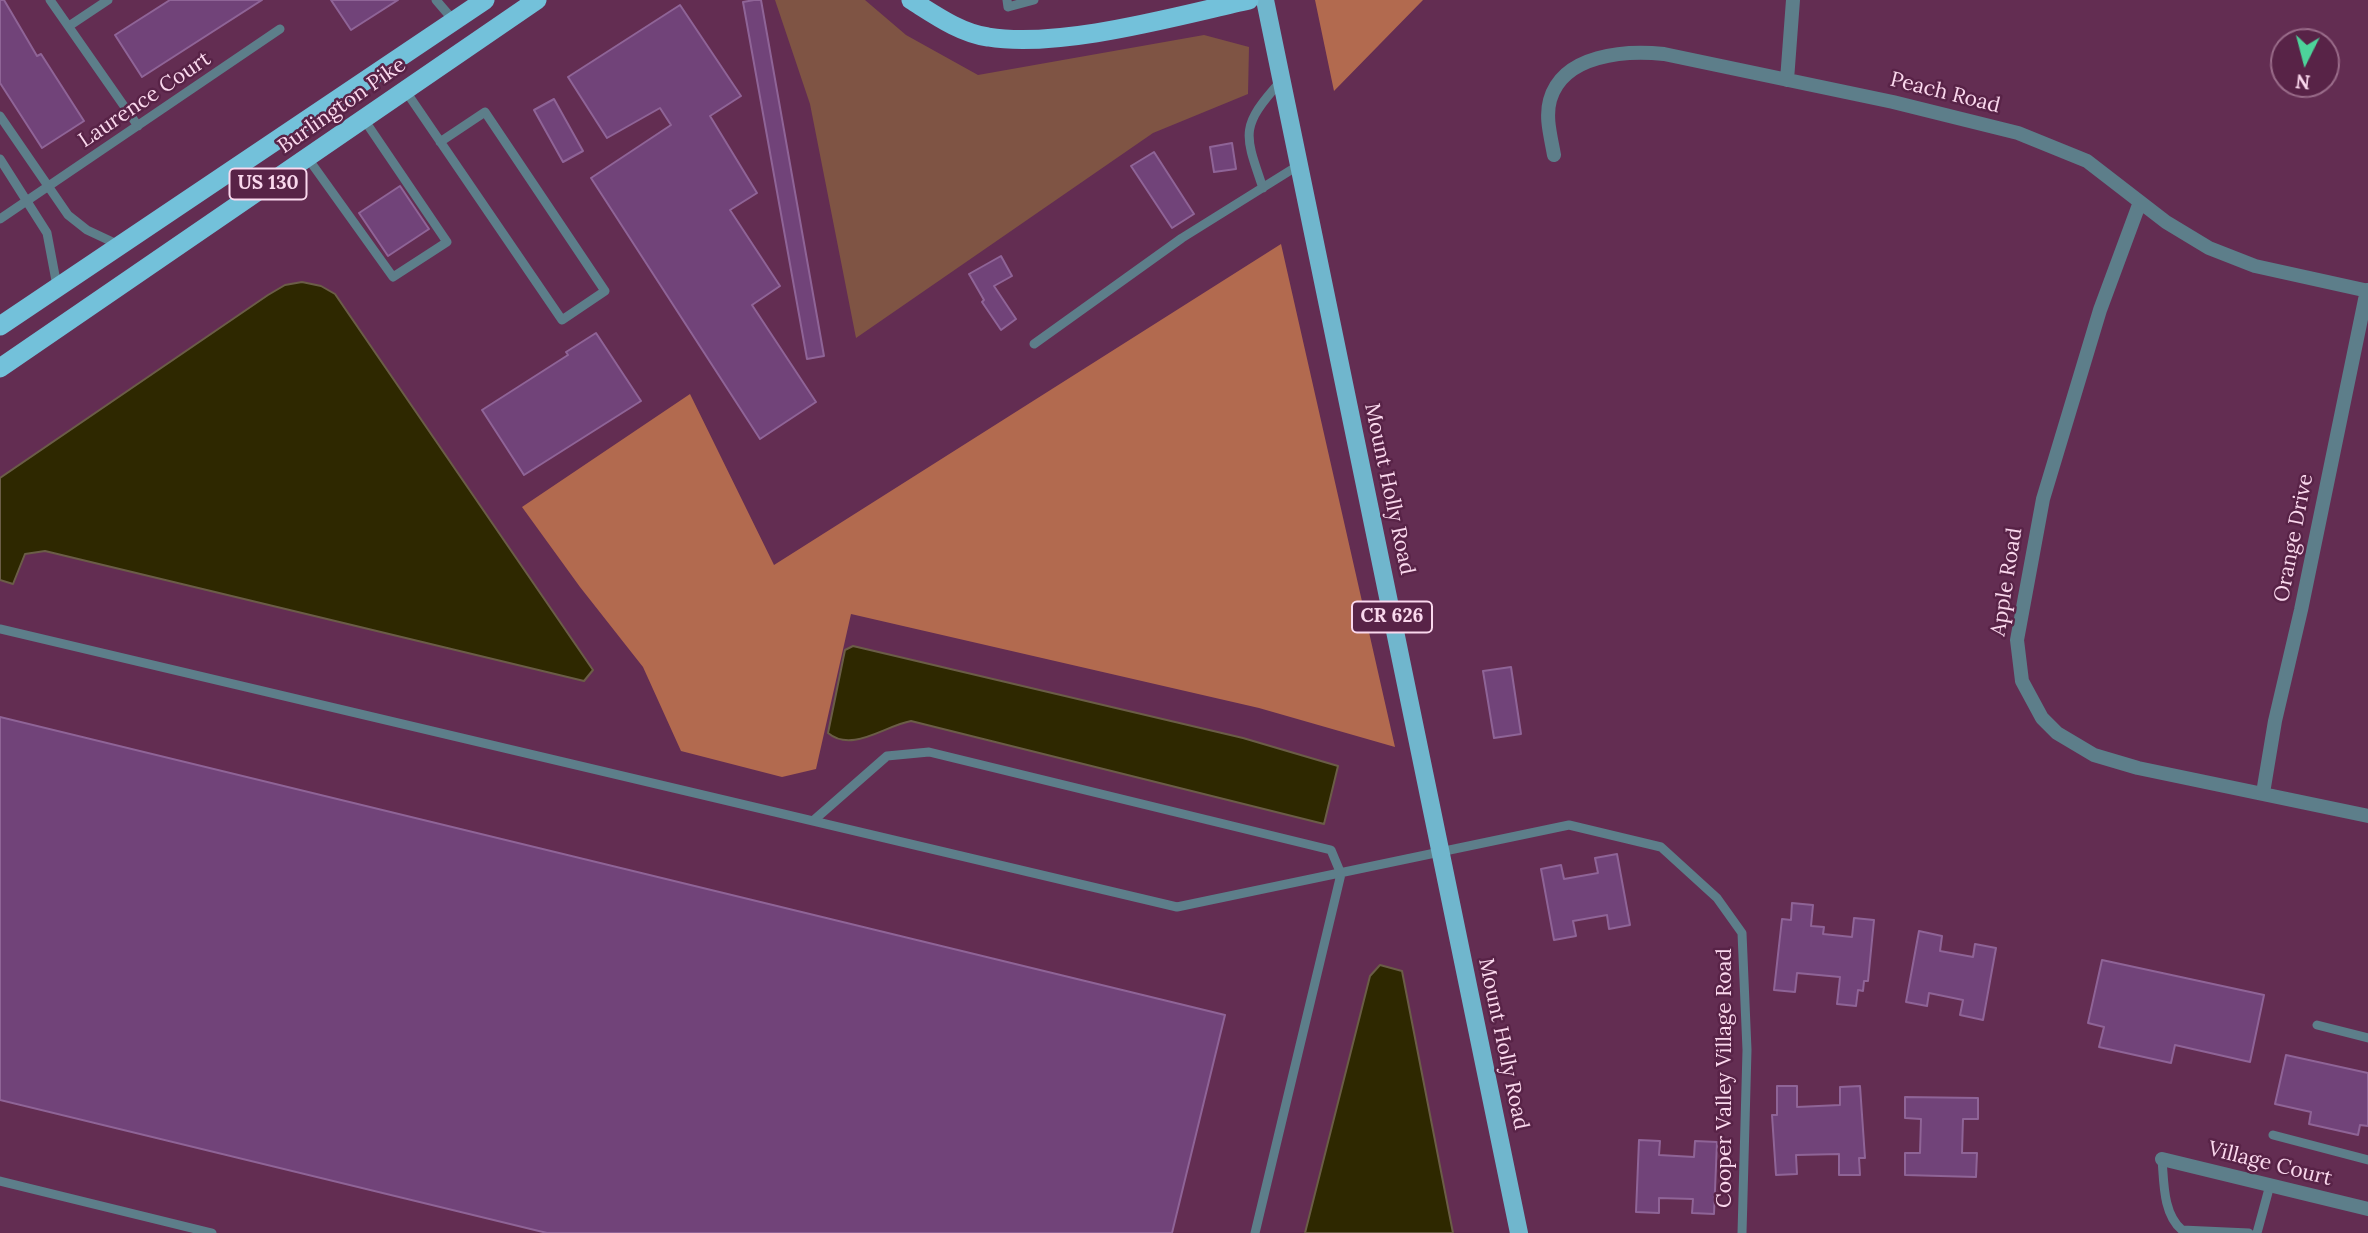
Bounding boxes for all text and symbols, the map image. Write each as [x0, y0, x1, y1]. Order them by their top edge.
north arrow [2270, 28, 2340, 98]
street label: Laurence Court [74, 47, 216, 153]
street label: Burlington Pike [273, 53, 411, 159]
street label: Peach Road [1887, 67, 2003, 119]
text: N [2294, 69, 2312, 95]
road number: US 130 [230, 168, 306, 200]
street label: Mount Holly Road [1358, 401, 1420, 577]
street label: Orange Drive [2269, 472, 2319, 604]
street label: Apple Road [1986, 526, 2028, 638]
road number: CR 626 [1352, 602, 1432, 632]
street label: Cooper Valley Village Road [1712, 948, 1738, 1208]
street label: Mount Holly Road [1472, 956, 1534, 1132]
street label: Village Court [2205, 1136, 2335, 1192]

